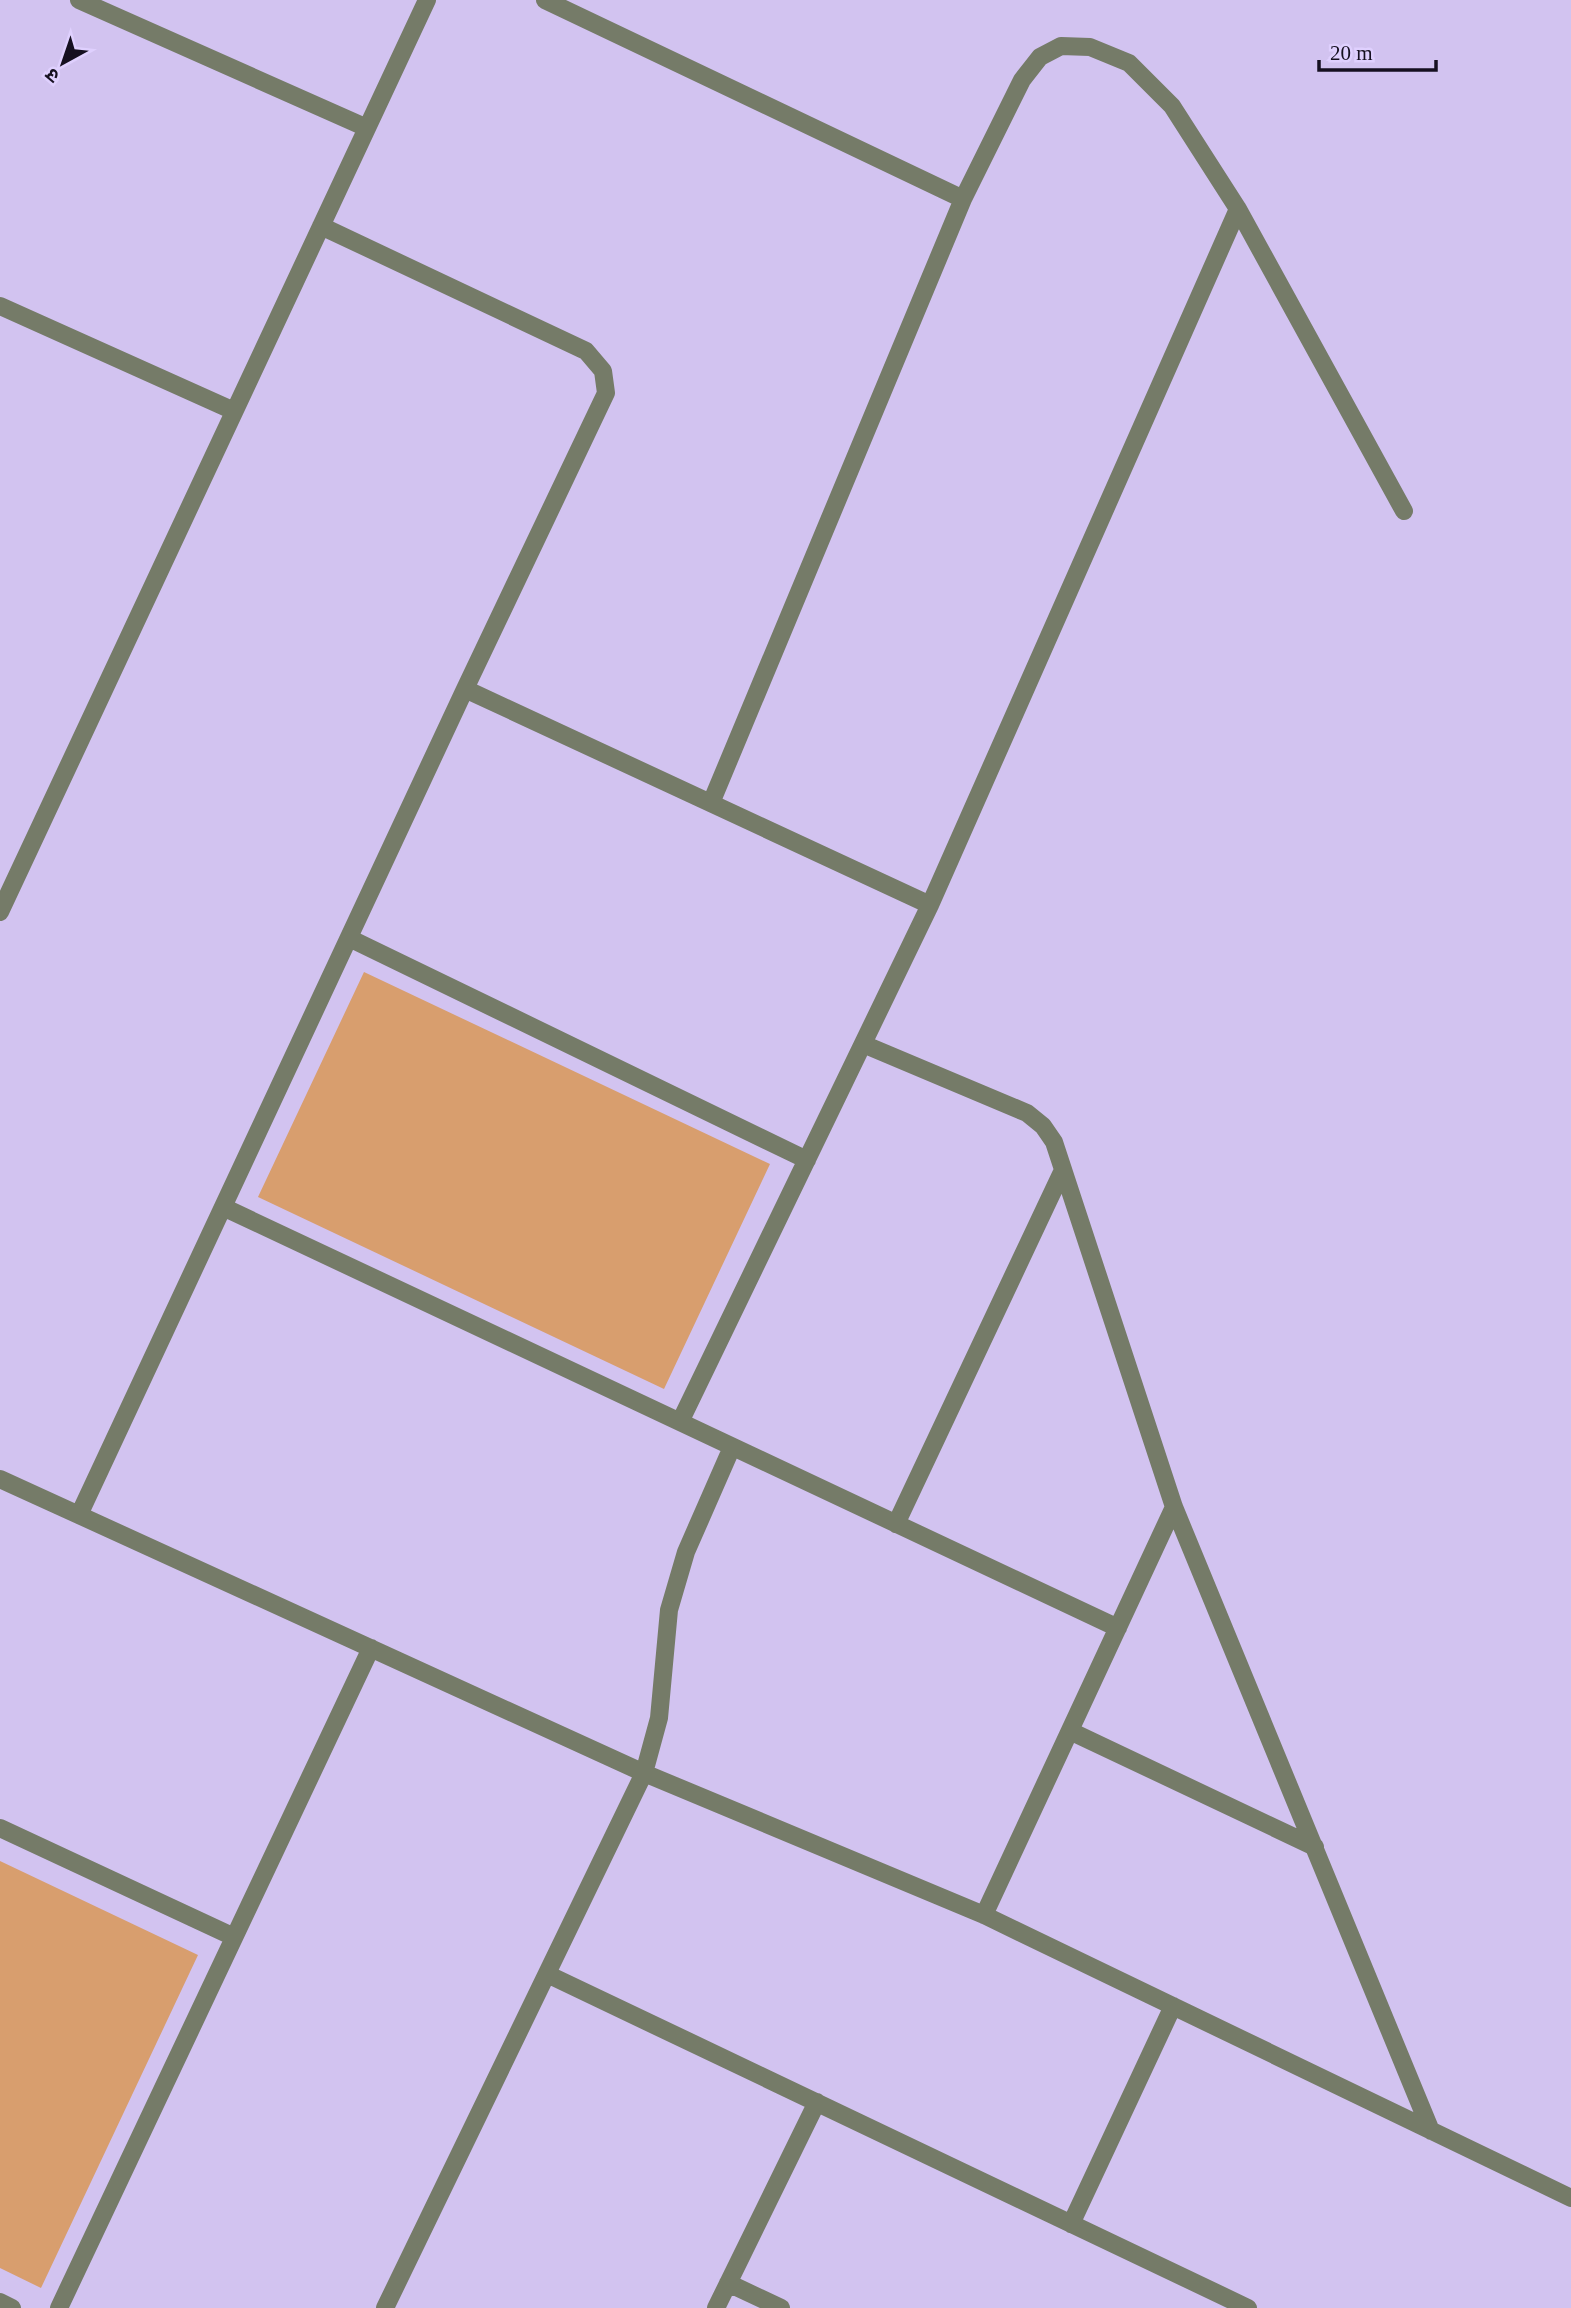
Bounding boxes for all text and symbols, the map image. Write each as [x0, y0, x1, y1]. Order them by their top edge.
north arrow [28, 28, 98, 98]
scale bar [1319, 28, 1436, 72]
text: 20 m [1330, 41, 1373, 65]
text: उ [41, 63, 63, 87]

